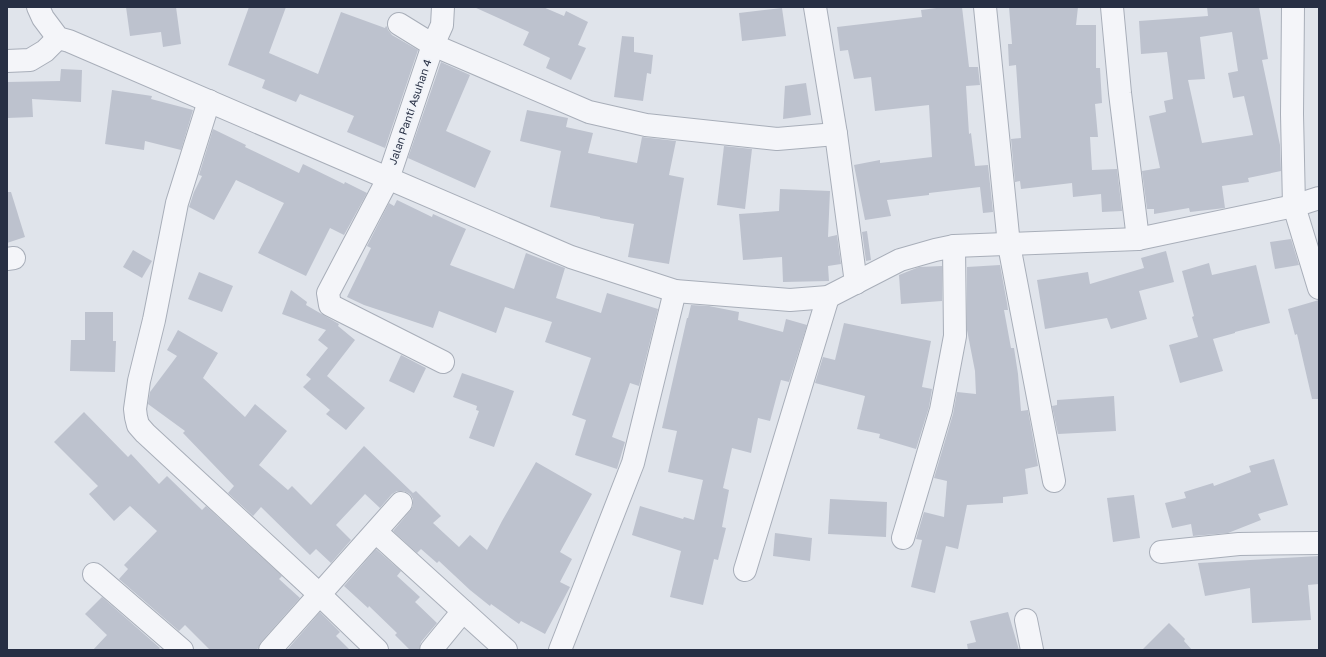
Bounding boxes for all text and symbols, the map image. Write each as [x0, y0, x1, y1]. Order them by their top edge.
street label: Jalan Panti Asuhan 4 [385, 57, 434, 166]

